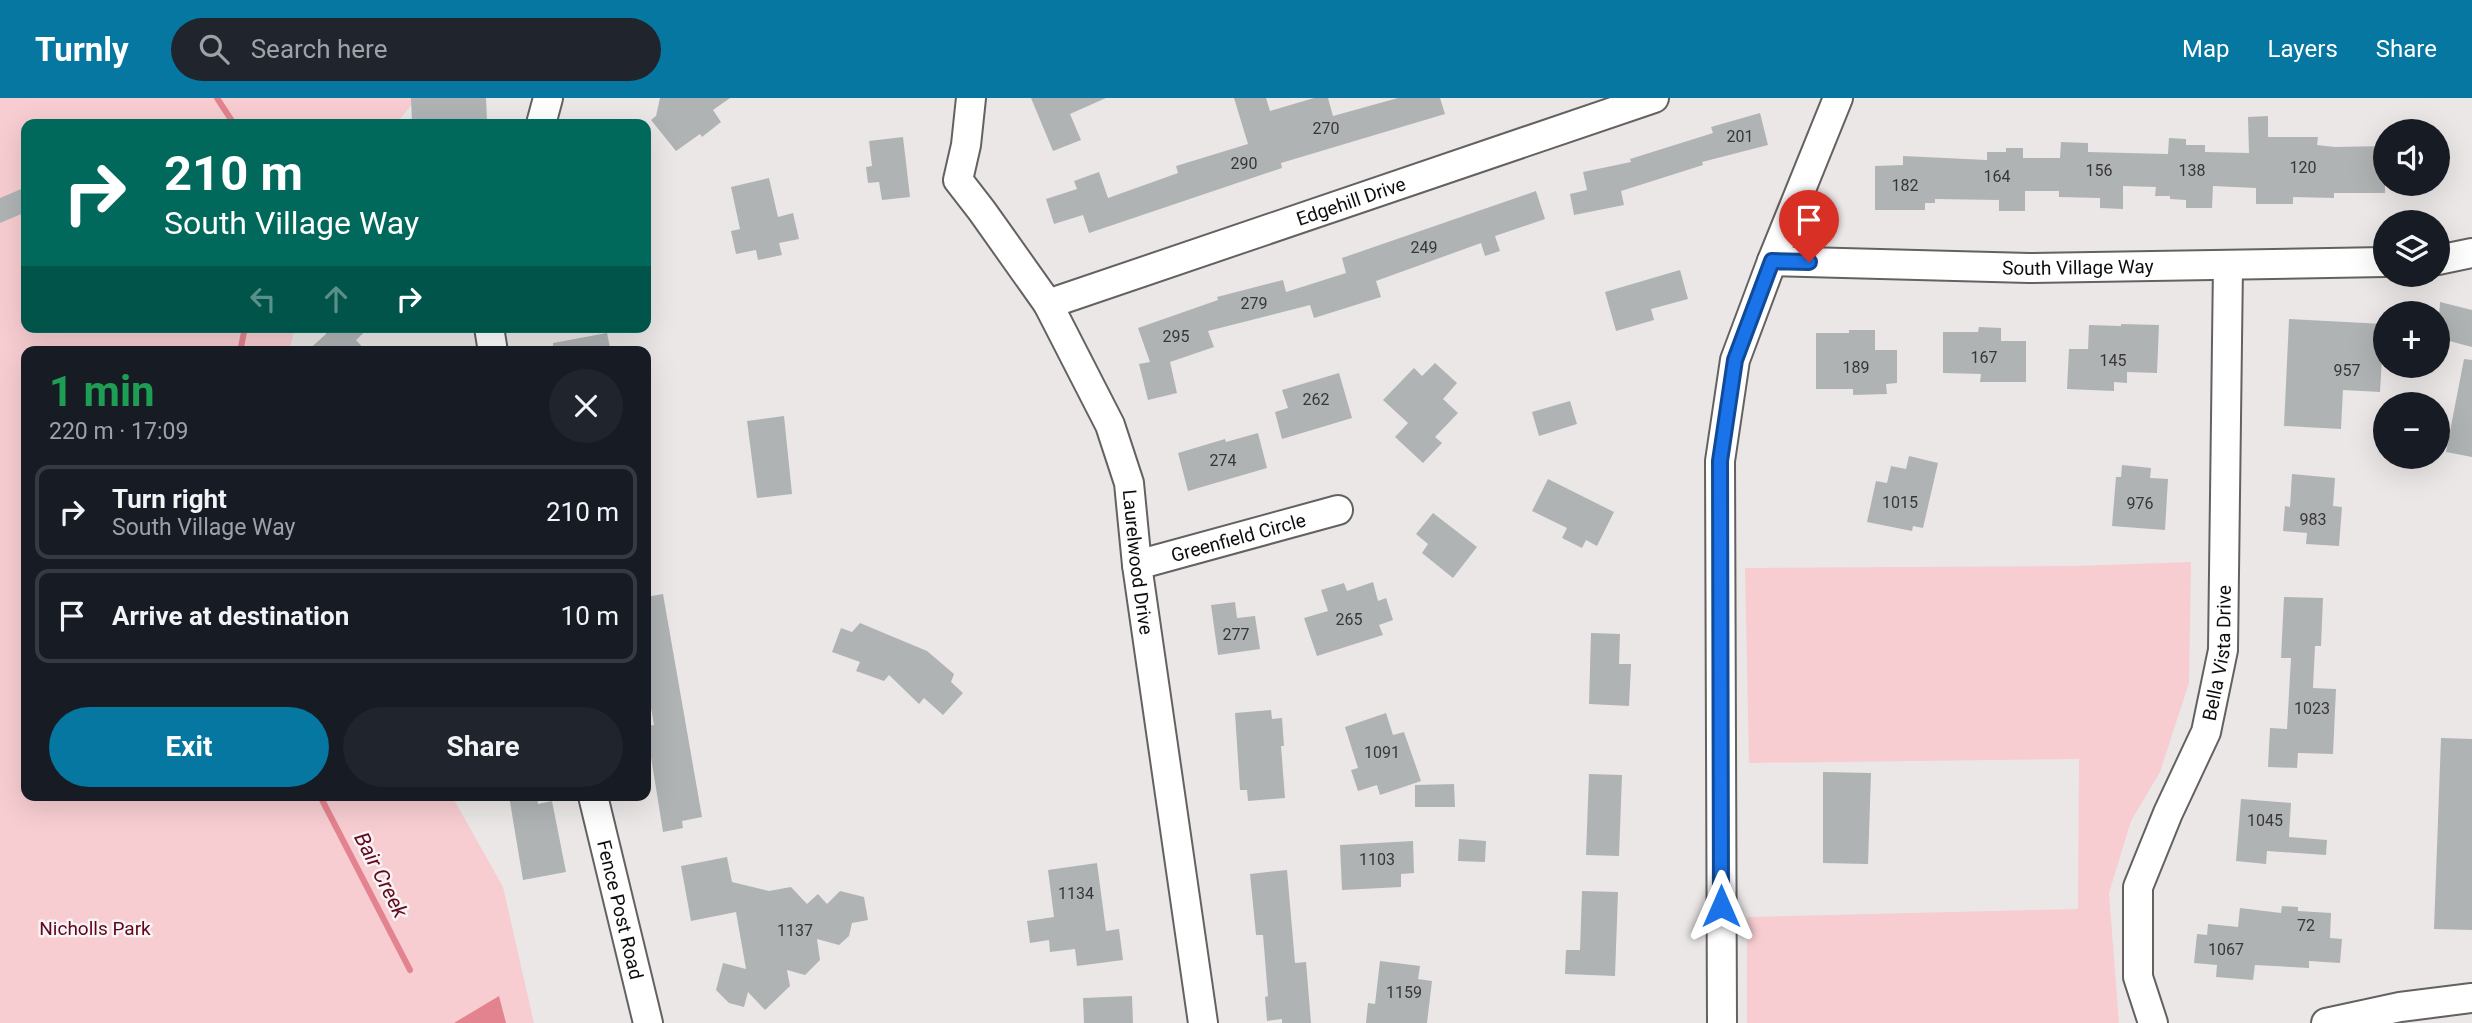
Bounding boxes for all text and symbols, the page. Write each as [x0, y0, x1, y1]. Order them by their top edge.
search box [171, 18, 661, 81]
text: Turnly [35, 30, 129, 69]
icon: search [195, 30, 233, 68]
text: Search here [251, 34, 387, 64]
text: Map [2182, 35, 2230, 63]
text: Layers [2268, 35, 2338, 63]
text: Share [2376, 35, 2437, 63]
house number: 270 [1313, 119, 1339, 138]
map controls [2373, 119, 2450, 469]
button: sound [2373, 119, 2450, 196]
house number: 201 [1727, 127, 1753, 146]
text: 210 m [164, 145, 303, 202]
icon: right [49, 147, 140, 238]
house number: 290 [1231, 154, 1257, 173]
house number: 120 [2290, 158, 2316, 177]
house number: 156 [2086, 161, 2112, 180]
house number: 138 [2179, 161, 2205, 180]
house number: 164 [1984, 167, 2010, 186]
street label: Edgehill Drive [1294, 172, 1409, 231]
house number: 182 [1892, 176, 1918, 195]
pin [1779, 190, 1839, 262]
icon: arrive [1790, 201, 1828, 239]
text: South Village Way [164, 204, 419, 242]
button: layers [2373, 210, 2450, 287]
house number: 249 [1411, 238, 1437, 257]
street label: South Village Way [2002, 255, 2154, 280]
icon: left [244, 280, 282, 318]
icon: ahead [317, 280, 355, 318]
icon: right [390, 280, 428, 318]
house number: 279 [1241, 294, 1267, 313]
button: + [2373, 301, 2450, 378]
house number: 295 [1163, 327, 1189, 346]
house number: 167 [1971, 348, 1997, 367]
house number: 145 [2100, 351, 2126, 370]
house number: 189 [1843, 358, 1869, 377]
house number: 957 [2334, 361, 2360, 380]
text: 1 min [49, 367, 155, 416]
button: close [549, 369, 623, 443]
house number: 262 [1303, 390, 1329, 409]
button: − [2373, 392, 2450, 469]
text: 220 m · 17:09 [49, 418, 188, 445]
house number: 274 [1210, 451, 1236, 470]
text: Turn right [112, 484, 227, 514]
street label: Laurelwood Drive [1118, 488, 1158, 636]
icon: right [53, 493, 91, 531]
house number: 1015 [1882, 493, 1918, 512]
house number: 976 [2127, 494, 2153, 513]
text: 210 m [546, 497, 619, 527]
street label: Greenfield Circle [1169, 508, 1308, 567]
house number: 983 [2300, 510, 2326, 529]
text: South Village Way [112, 514, 295, 541]
street label: Bella Vista Drive [2198, 585, 2236, 723]
icon: arrive [53, 597, 91, 635]
text: Arrive at destination [112, 601, 349, 631]
text: 10 m [561, 601, 619, 631]
house number: 265 [1336, 610, 1362, 629]
house number: 277 [1223, 625, 1249, 644]
house number: 1023 [2294, 699, 2330, 718]
button: Exit [49, 707, 329, 787]
button: Share [343, 707, 623, 787]
house number: 1091 [1364, 743, 1400, 762]
house number: 1045 [2247, 811, 2283, 830]
water label: Bair Creek [349, 828, 413, 922]
street label: Fence Post Road [592, 838, 648, 982]
house number: 1103 [1359, 850, 1395, 869]
position arrow [1684, 869, 1758, 943]
house number: 1134 [1058, 884, 1094, 903]
house number: 72 [2297, 916, 2315, 935]
park label: Nicholls Park [39, 917, 151, 940]
house number: 1137 [777, 921, 813, 940]
house number: 1067 [2208, 940, 2244, 959]
house number: 1159 [1386, 983, 1422, 1002]

